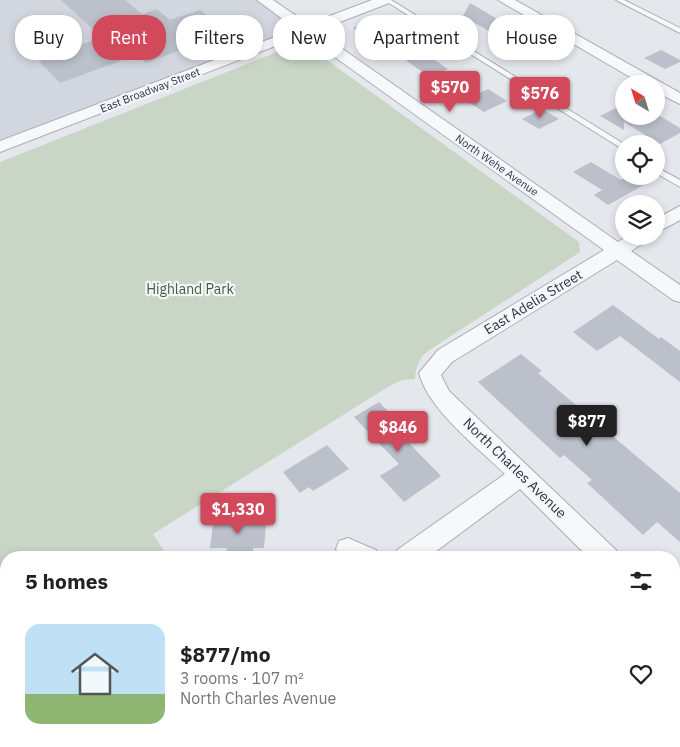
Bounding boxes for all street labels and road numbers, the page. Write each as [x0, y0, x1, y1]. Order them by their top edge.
street label: East Broadway Street [98, 64, 202, 116]
street label: North Wehe Avenue [453, 131, 541, 199]
street label: East Adelia Street [480, 265, 586, 339]
street label: North Charles Avenue [460, 414, 571, 522]

